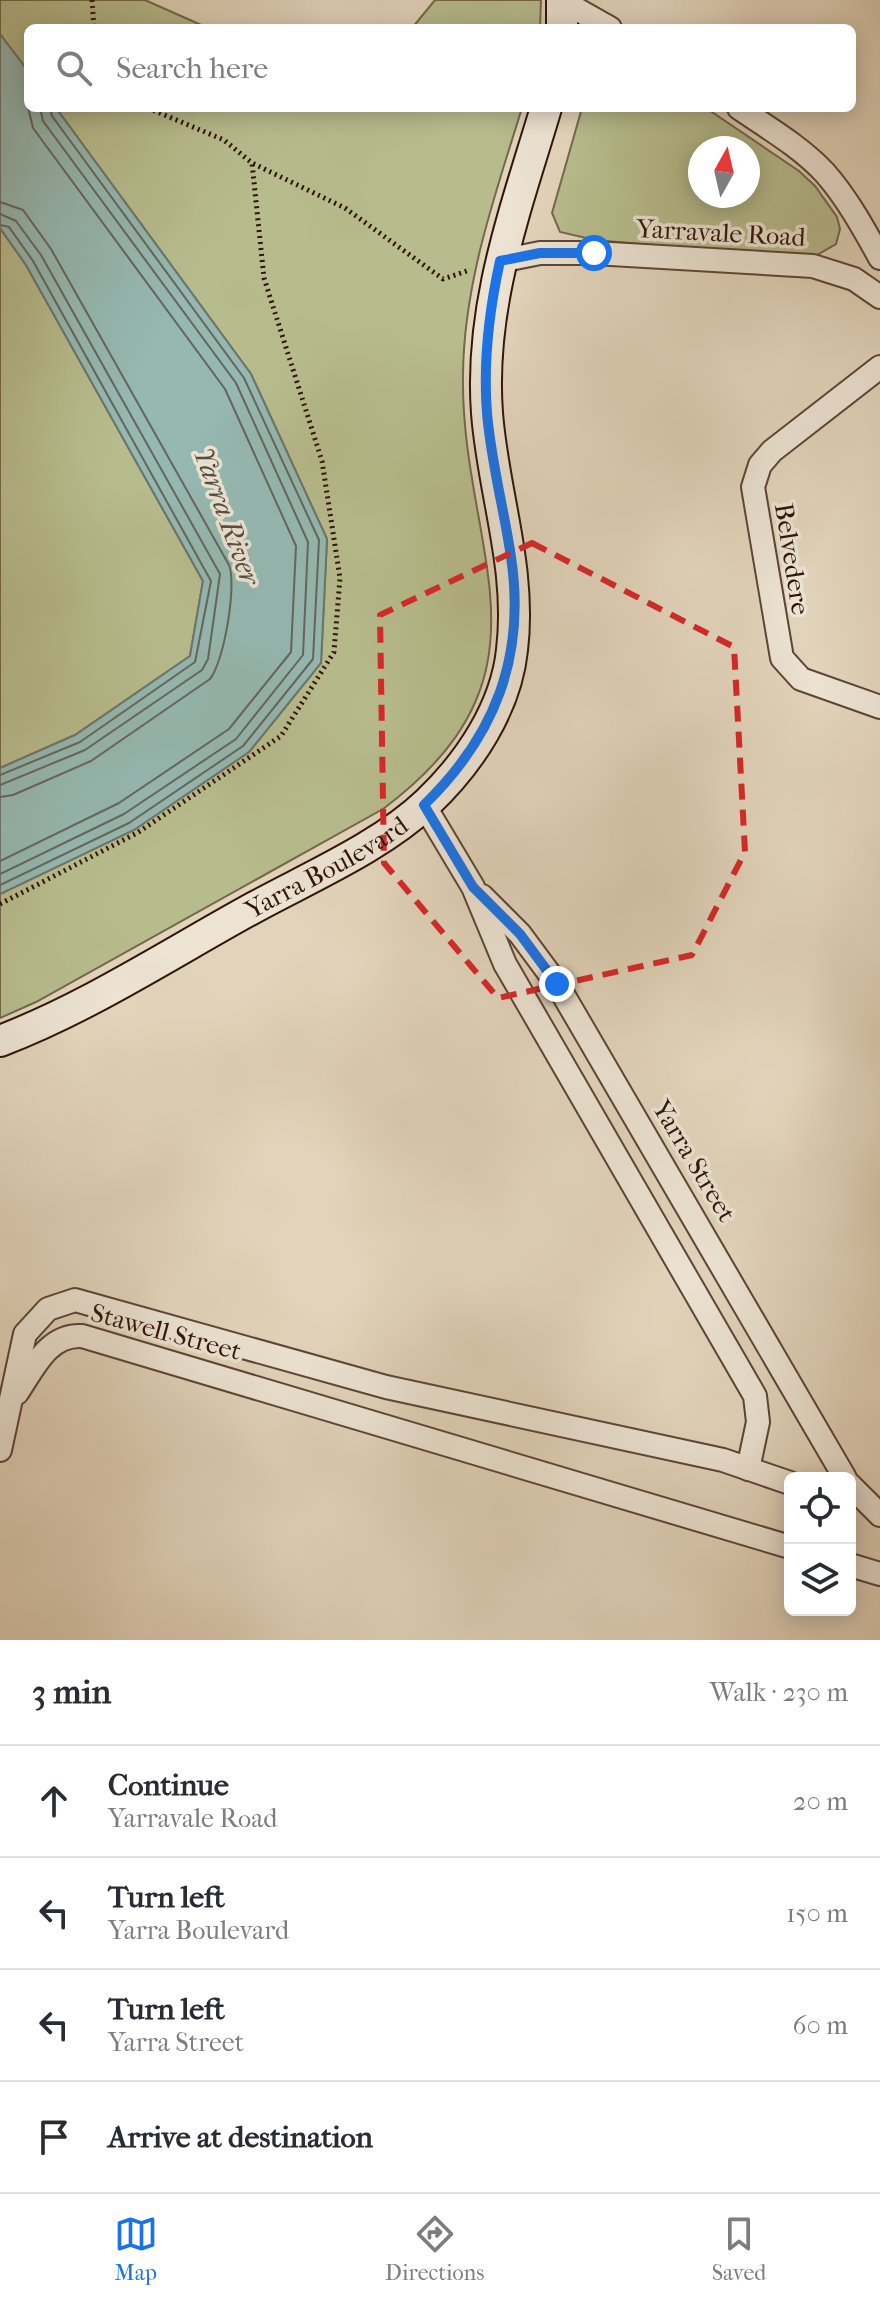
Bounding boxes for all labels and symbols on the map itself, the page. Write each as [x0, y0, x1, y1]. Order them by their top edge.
north arrow [688, 136, 760, 208]
street label: Yarravale Road [635, 213, 807, 253]
route start [576, 235, 612, 271]
water label: Yarra River [187, 443, 268, 592]
street label: Belvedere [768, 501, 816, 617]
street label: Yarra Boulevard [239, 809, 414, 925]
route end [539, 966, 575, 1002]
street label: Yarra Street [645, 1094, 743, 1228]
street label: Stawell Street [87, 1297, 245, 1367]

